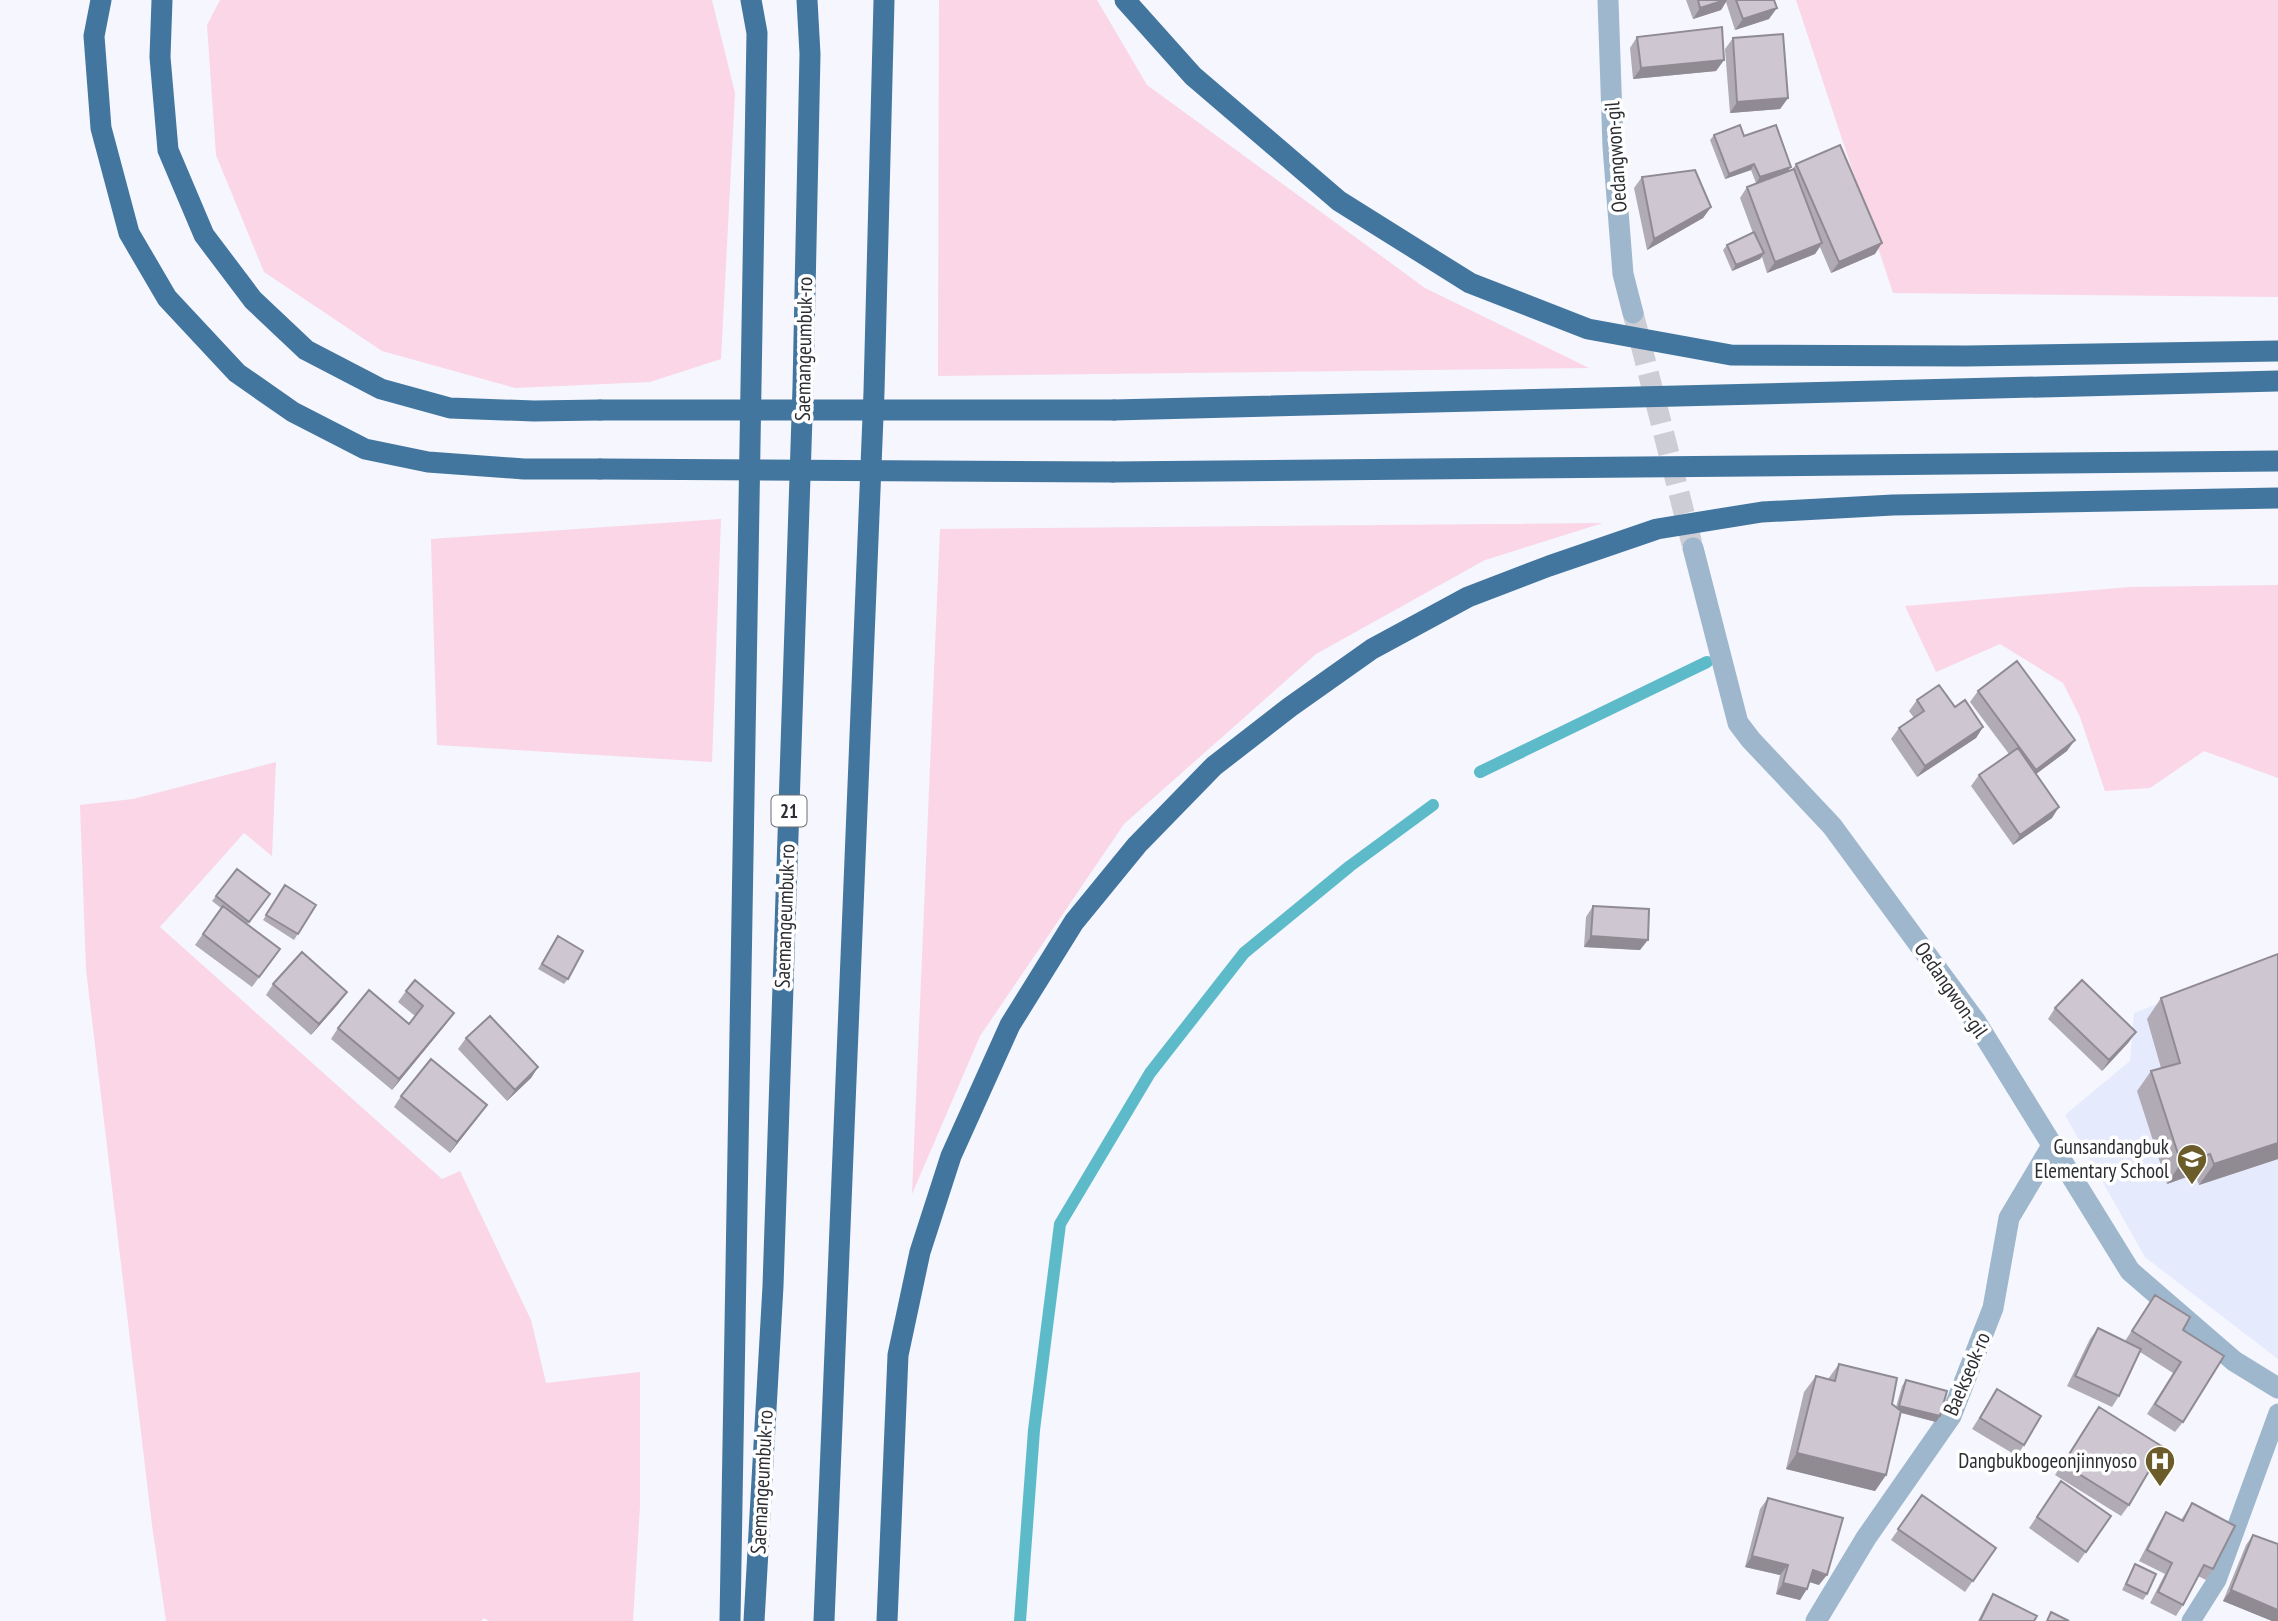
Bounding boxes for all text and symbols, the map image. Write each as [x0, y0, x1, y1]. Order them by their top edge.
street label: Oedangwon-gil [1598, 101, 1633, 213]
street label: Saemangeumbuk-ro [789, 277, 818, 421]
road number: 21 [772, 796, 806, 826]
street label: Saemangeumbuk-ro [768, 843, 801, 989]
street label: Oedangwon-gil [1908, 936, 1994, 1043]
place label: Gunsandangbuk Elementary School [2034, 1133, 2169, 1184]
school or university icon: Gunsandangbuk Elementary School [2175, 1142, 2209, 1186]
street label: Baekseok-ro [1937, 1328, 1996, 1420]
street label: Saemangeumbuk-ro [744, 1409, 779, 1555]
hospital icon: Dangbukbogeonjinnyoso [2143, 1444, 2177, 1488]
place label: Dangbukbogeonjinnyoso [1958, 1447, 2137, 1474]

